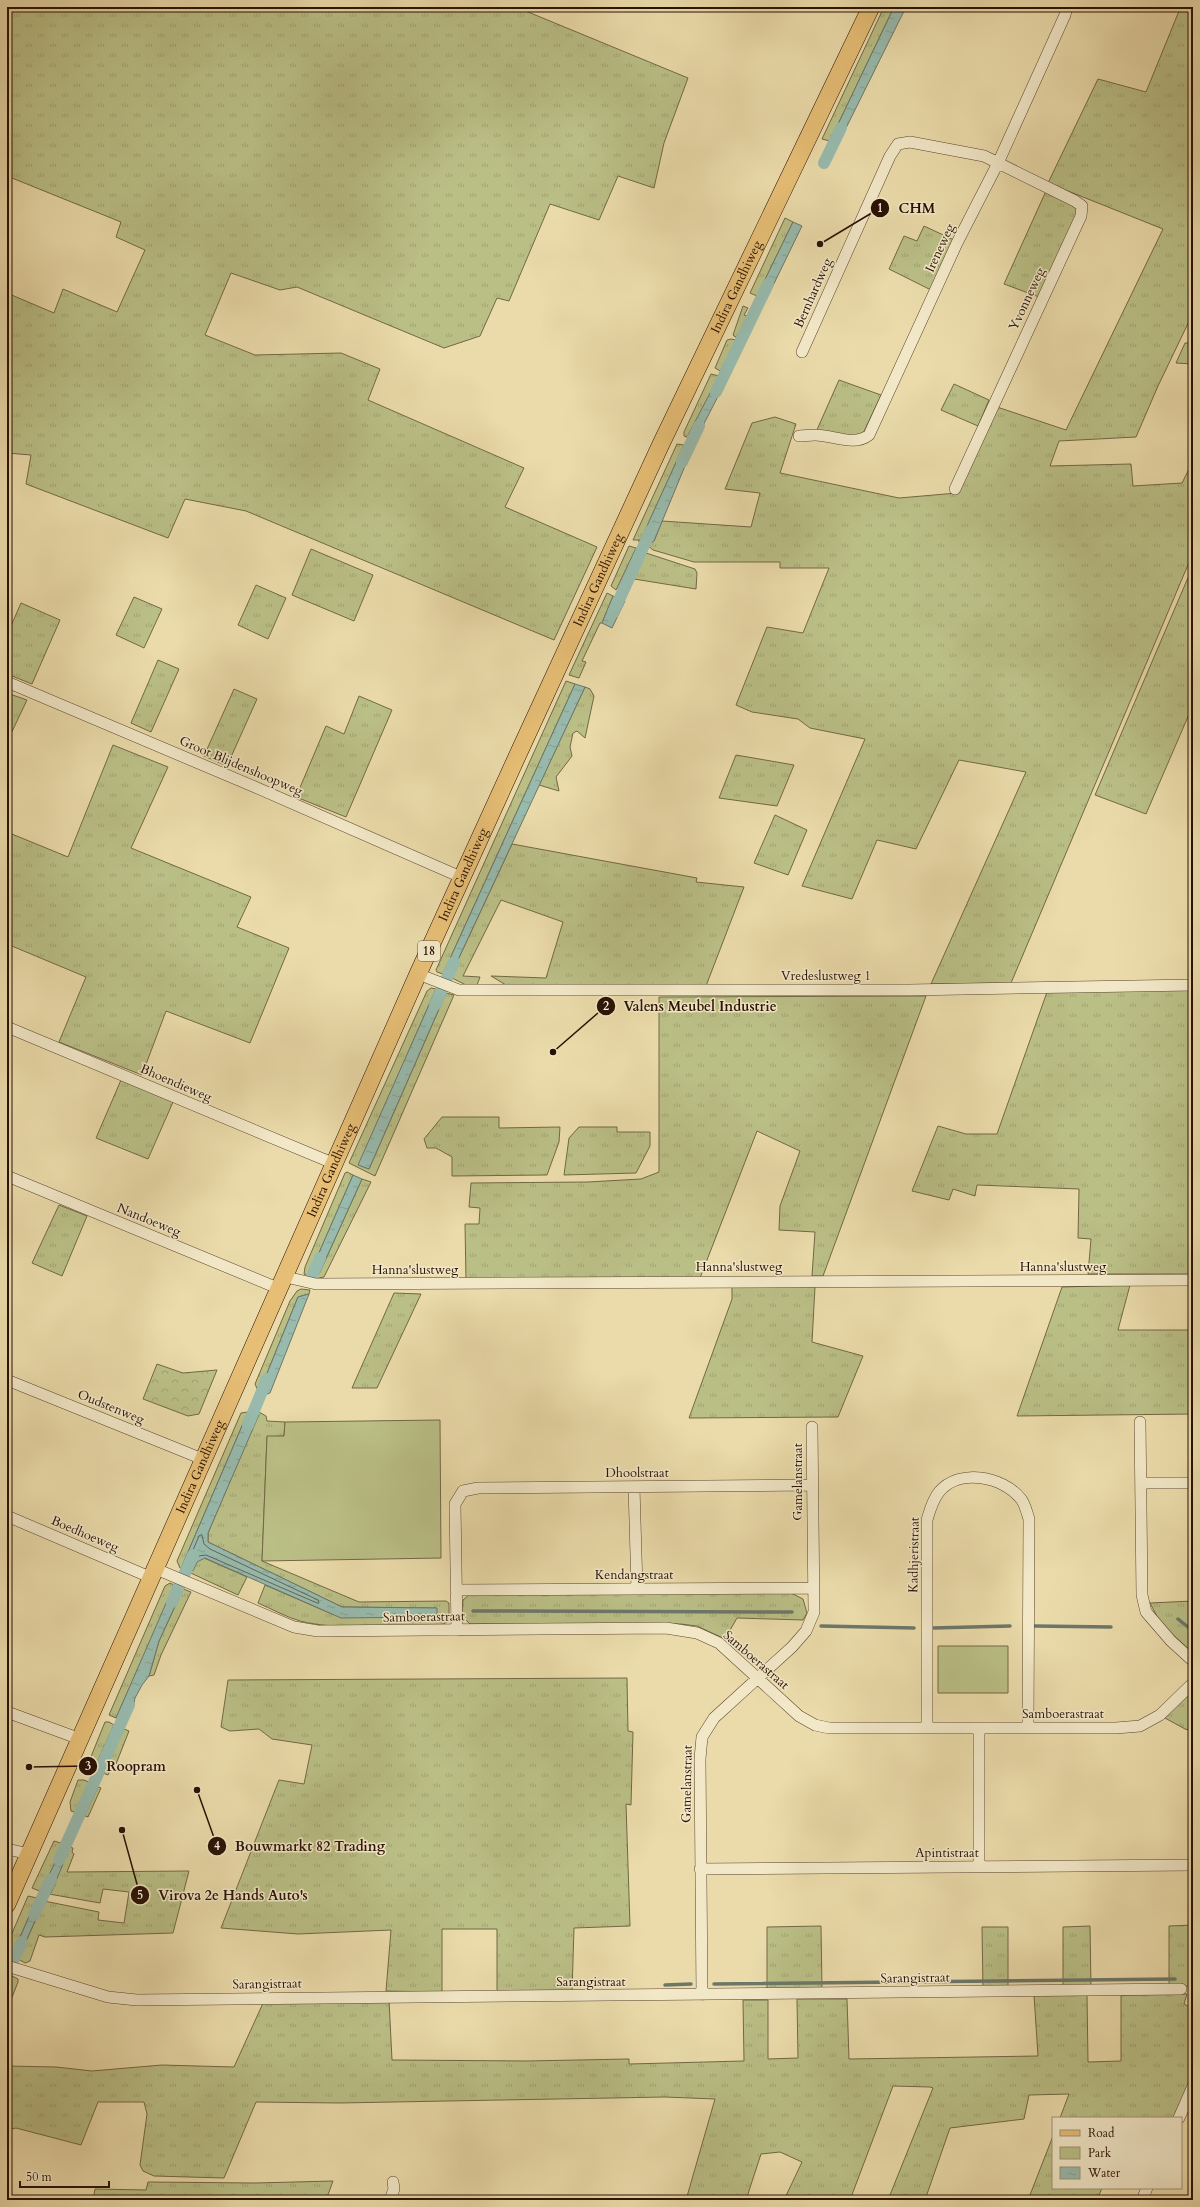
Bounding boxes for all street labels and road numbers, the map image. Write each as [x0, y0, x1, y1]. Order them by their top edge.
street label: Ireneweg [921, 220, 959, 275]
street label: Indira Gandhiweg [706, 237, 767, 336]
street label: Bernhardweg [790, 254, 837, 331]
street label: Yvonneweg [1005, 264, 1050, 333]
street label: Indira Gandhiweg [569, 530, 628, 630]
street label: Groot Blijdenshoopweg [177, 732, 306, 800]
street label: Indira Gandhiweg [434, 824, 493, 924]
road number: 18 [418, 941, 440, 961]
street label: Vredeslustweg 1 [781, 967, 871, 985]
street label: Bhoendieweg [137, 1060, 215, 1106]
street label: Indira Gandhiweg [303, 1120, 360, 1220]
street label: Nandoeweg [114, 1199, 184, 1241]
street label: Hanna'slustweg [696, 1258, 783, 1276]
street label: Hanna'slustweg [1020, 1258, 1107, 1276]
street label: Hanna'slustweg [372, 1261, 459, 1279]
street label: Oudstenweg [75, 1385, 148, 1429]
street label: Indira Gandhiweg [172, 1416, 229, 1517]
street label: Gamelanstraat [789, 1443, 807, 1521]
street label: Dhoolstraat [605, 1464, 669, 1482]
street label: Boedhoeweg [48, 1512, 122, 1557]
street label: Kadhjeristraat [904, 1517, 924, 1593]
street label: Kendangstraat [595, 1566, 673, 1584]
street label: Samboerastraat [383, 1607, 465, 1627]
street label: Samboerastraat [719, 1626, 793, 1694]
street label: Samboerastraat [1022, 1705, 1104, 1723]
street label: Gamelanstraat [677, 1745, 697, 1823]
street label: Apintistraat [915, 1844, 979, 1862]
street label: Sarangistraat [880, 1968, 950, 1988]
street label: Sarangistraat [556, 1973, 626, 1991]
street label: Sarangistraat [232, 1974, 302, 1994]

